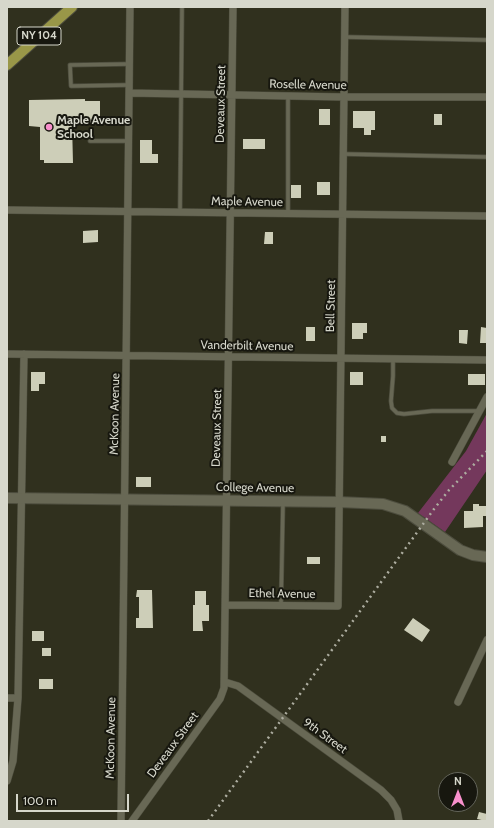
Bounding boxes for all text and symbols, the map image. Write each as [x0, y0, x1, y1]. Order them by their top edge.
road number: NY 104 [17, 27, 61, 45]
street label: Deveaux Street [213, 65, 229, 143]
street label: Roselle Avenue [269, 77, 347, 93]
place label: Maple Avenue School [57, 113, 130, 141]
marker: Maple Avenue School [44, 122, 54, 132]
street label: Maple Avenue [211, 194, 283, 210]
street label: Bell Street [323, 280, 339, 332]
street label: Vanderbilt Avenue [201, 338, 293, 354]
street label: McKoon Avenue [107, 373, 123, 455]
street label: Deveaux Street [209, 389, 225, 467]
street label: College Avenue [216, 480, 294, 496]
street label: Ethel Avenue [249, 586, 315, 602]
street label: McKoon Avenue [103, 697, 119, 779]
street label: Deveaux Street [144, 709, 202, 781]
street label: 9th Street [300, 715, 350, 757]
north arrow [438, 772, 478, 812]
text: N [454, 774, 462, 788]
scale bar [18, 786, 131, 812]
text: 100 m [23, 793, 57, 808]

